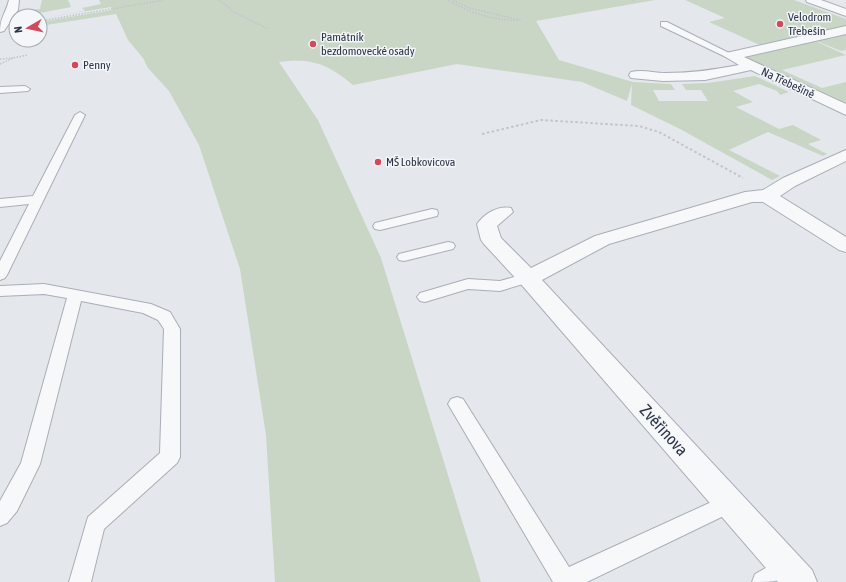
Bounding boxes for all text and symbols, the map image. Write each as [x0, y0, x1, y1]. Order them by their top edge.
north arrow [8, 8, 48, 48]
place label: Velodrom Třebešín [788, 10, 831, 38]
marker: Velodrom Třebešín [775, 19, 785, 29]
text: N [12, 25, 25, 34]
place label: Památník bezdomovecké osady [321, 30, 415, 58]
marker: Památník bezdomovecké osady [308, 39, 318, 49]
place label: Penny [83, 58, 111, 72]
marker: Penny [70, 60, 80, 70]
street label: Na Třebešíně [759, 65, 817, 101]
place label: MŠ Lobkovicova [386, 155, 455, 169]
marker: MŠ Lobkovicova [373, 157, 383, 167]
street label: Zvěřinova [636, 400, 692, 460]

